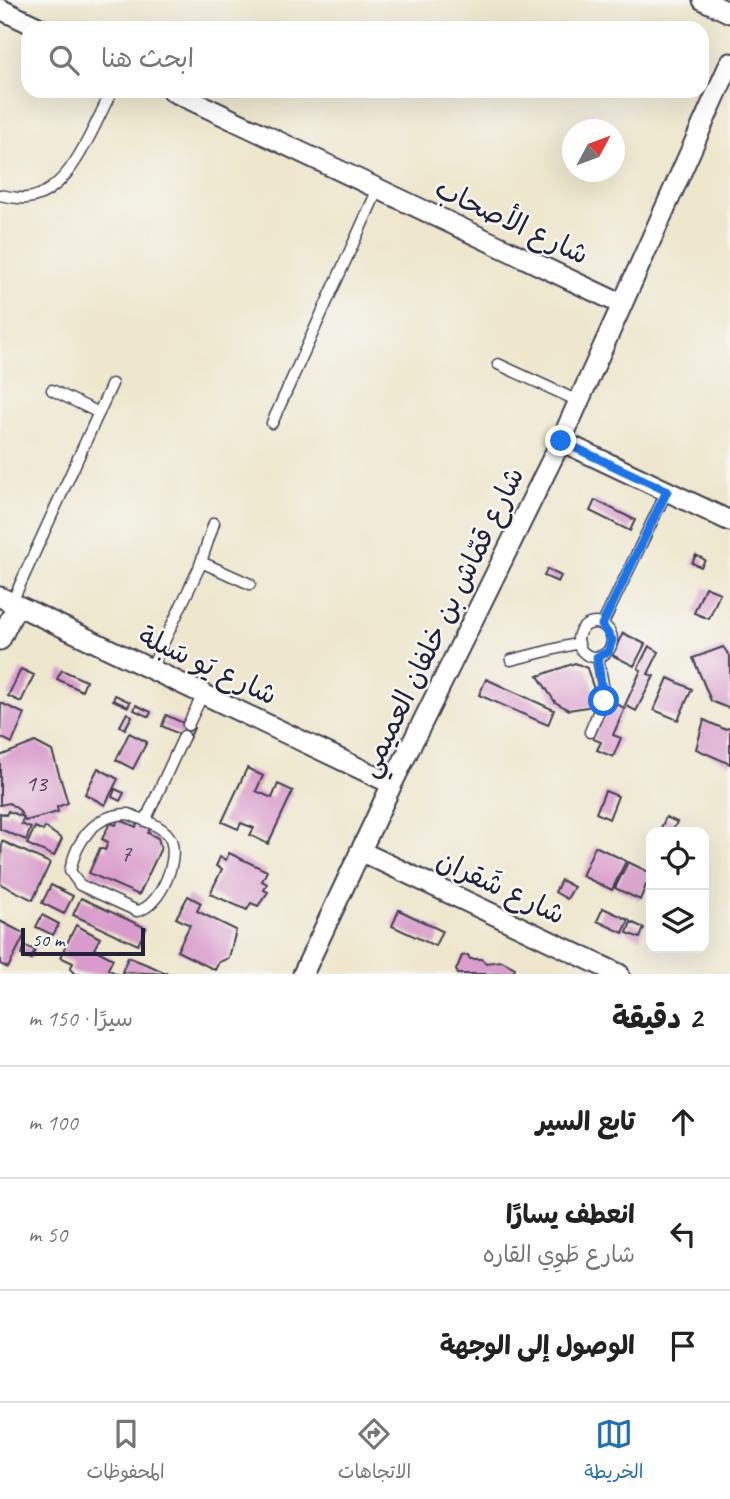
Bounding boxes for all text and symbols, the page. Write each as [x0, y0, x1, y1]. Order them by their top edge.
search box [21, 21, 709, 98]
icon: search [45, 41, 83, 79]
text: ابحث هنا [101, 42, 194, 75]
north arrow [562, 119, 625, 182]
street label: شارع الأصحاب [429, 169, 595, 274]
route end [545, 425, 576, 456]
street label: شارع قمّاش بن خلفان العميمي [351, 461, 538, 786]
street label: شارع يَو سَبلة [132, 618, 283, 714]
route start [588, 685, 619, 716]
house number: 13 [25, 768, 49, 798]
map controls [646, 827, 709, 953]
button: locate [646, 827, 709, 890]
house number: 7 [121, 838, 133, 868]
street label: شارع شَقران [430, 842, 571, 934]
button: layers [646, 890, 709, 953]
scale bar [21, 925, 145, 957]
text: 50 m [32, 928, 64, 952]
text: 2 دقيقة [612, 999, 702, 1037]
text: سيرًا · 150 m [28, 1004, 133, 1033]
icon: ahead [664, 1103, 702, 1141]
text: تابع السير [536, 1105, 635, 1138]
text: 100 m [28, 1108, 78, 1137]
text: انعطف يسارًا [506, 1198, 635, 1231]
icon: left [664, 1215, 702, 1253]
text: 50 m [28, 1220, 67, 1249]
text: شارع طَوِي القاره [483, 1240, 635, 1269]
icon: arrive [664, 1327, 702, 1365]
text: الوصول إلى الوجهة [440, 1329, 635, 1362]
tab: المحفوظات [87, 1415, 165, 1488]
tab: الاتجاهات [338, 1415, 411, 1488]
tab: الخريطة [584, 1415, 643, 1488]

